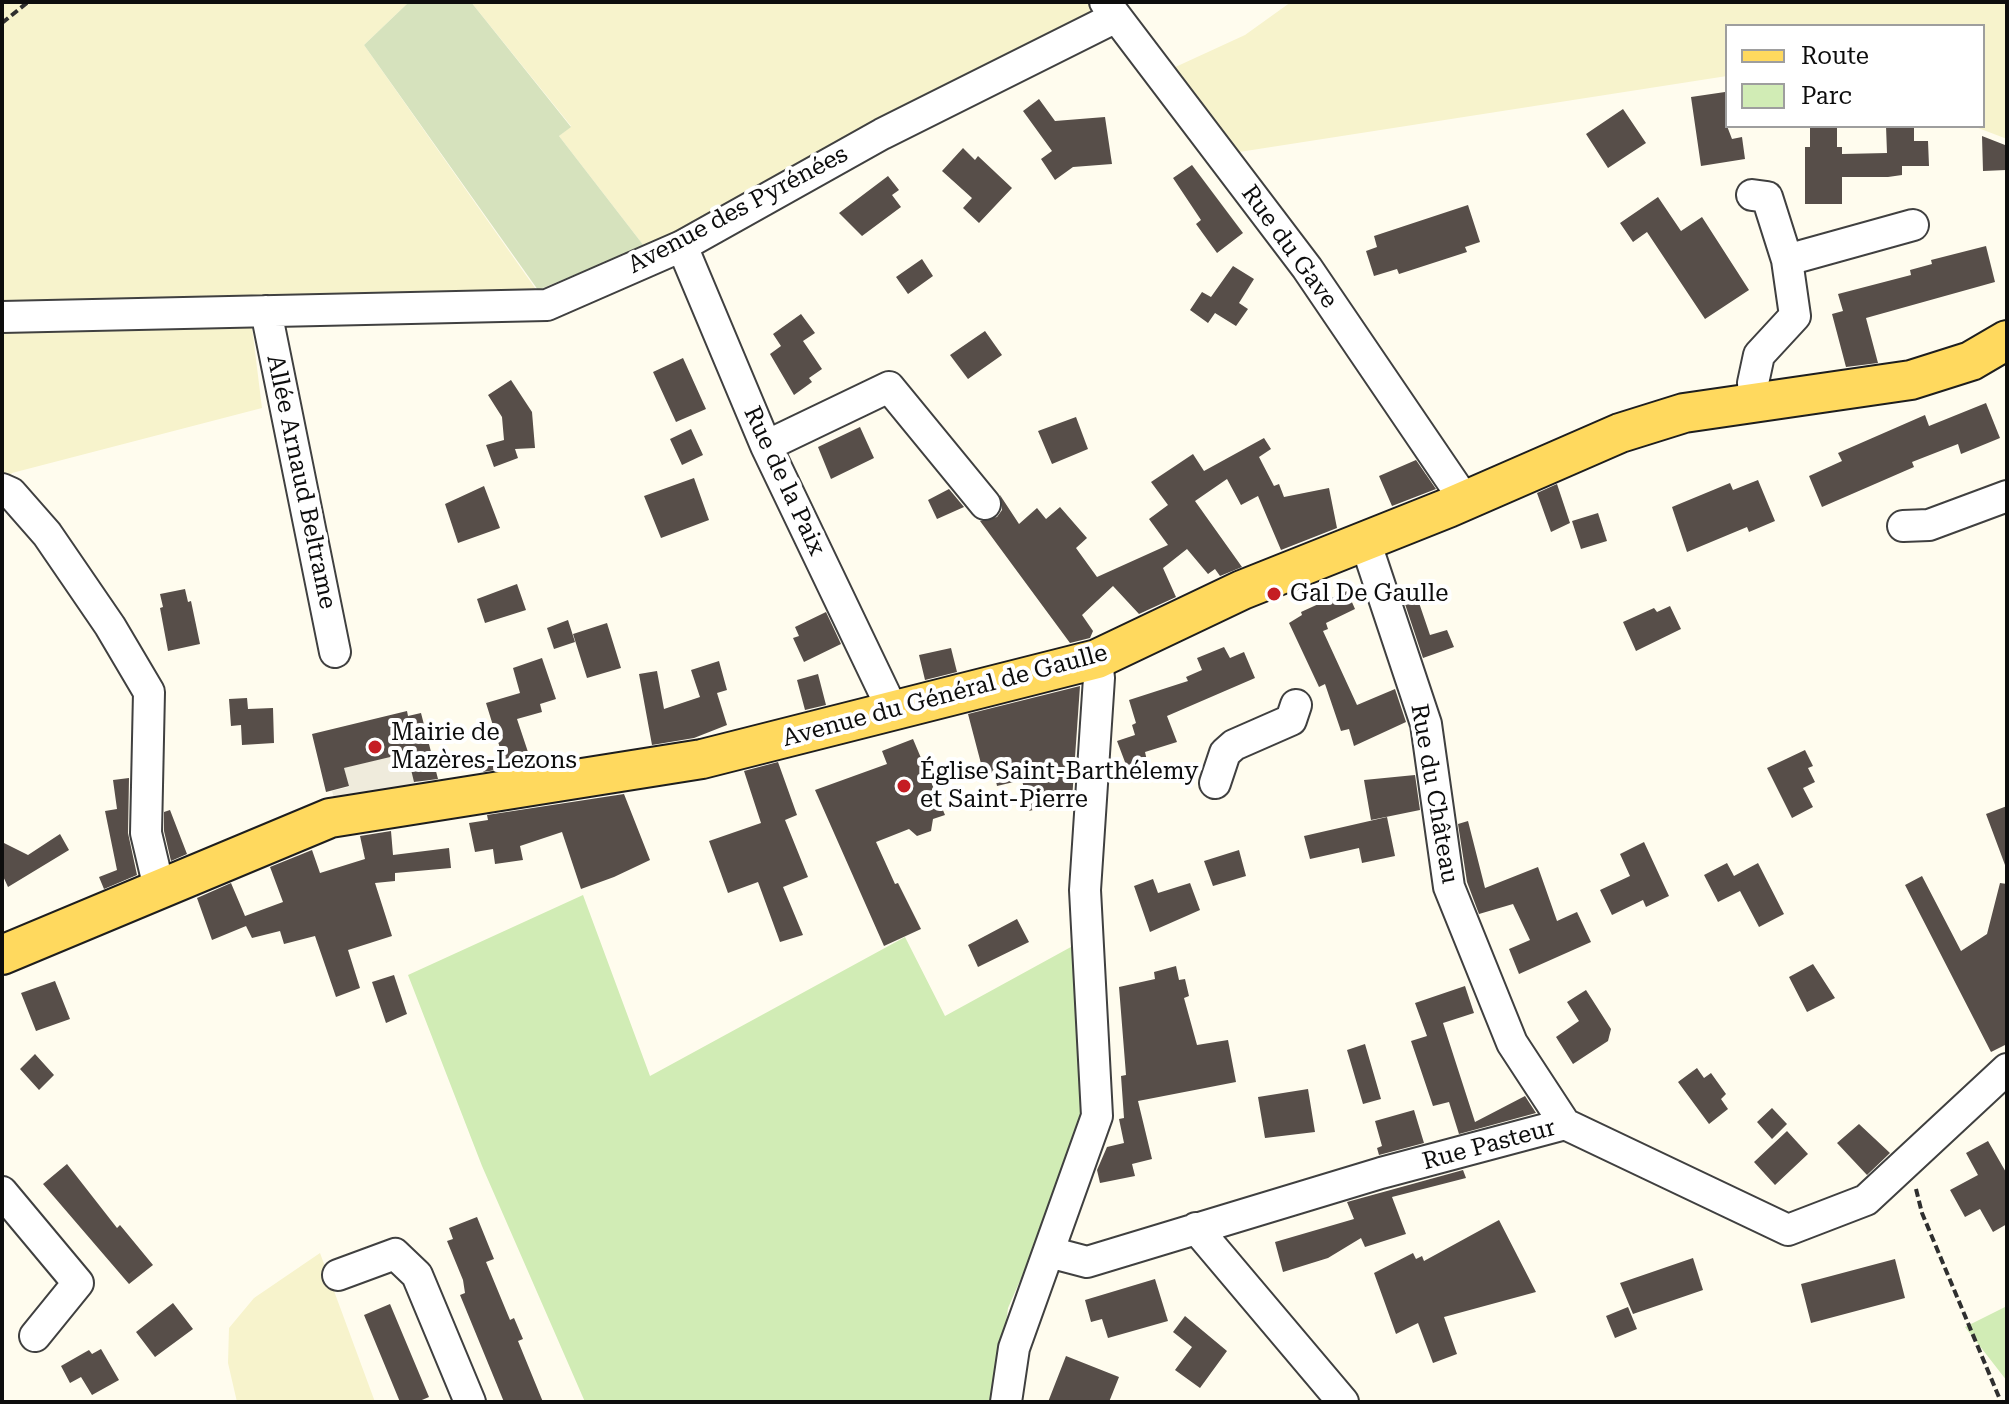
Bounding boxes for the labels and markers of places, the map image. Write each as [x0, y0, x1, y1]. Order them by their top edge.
place label: Gal De Gaulle [1290, 580, 1448, 608]
marker: Gal De Gaulle [1265, 585, 1283, 603]
place label: Mairie de Mazères-Lezons [391, 719, 577, 775]
marker: Mairie de Mazères-Lezons [366, 738, 384, 756]
place label: Église Saint-Barthélemy et Saint-Pierre [920, 758, 1198, 814]
marker: Église Saint-Barthélemy et Saint-Pierre [895, 777, 913, 795]

